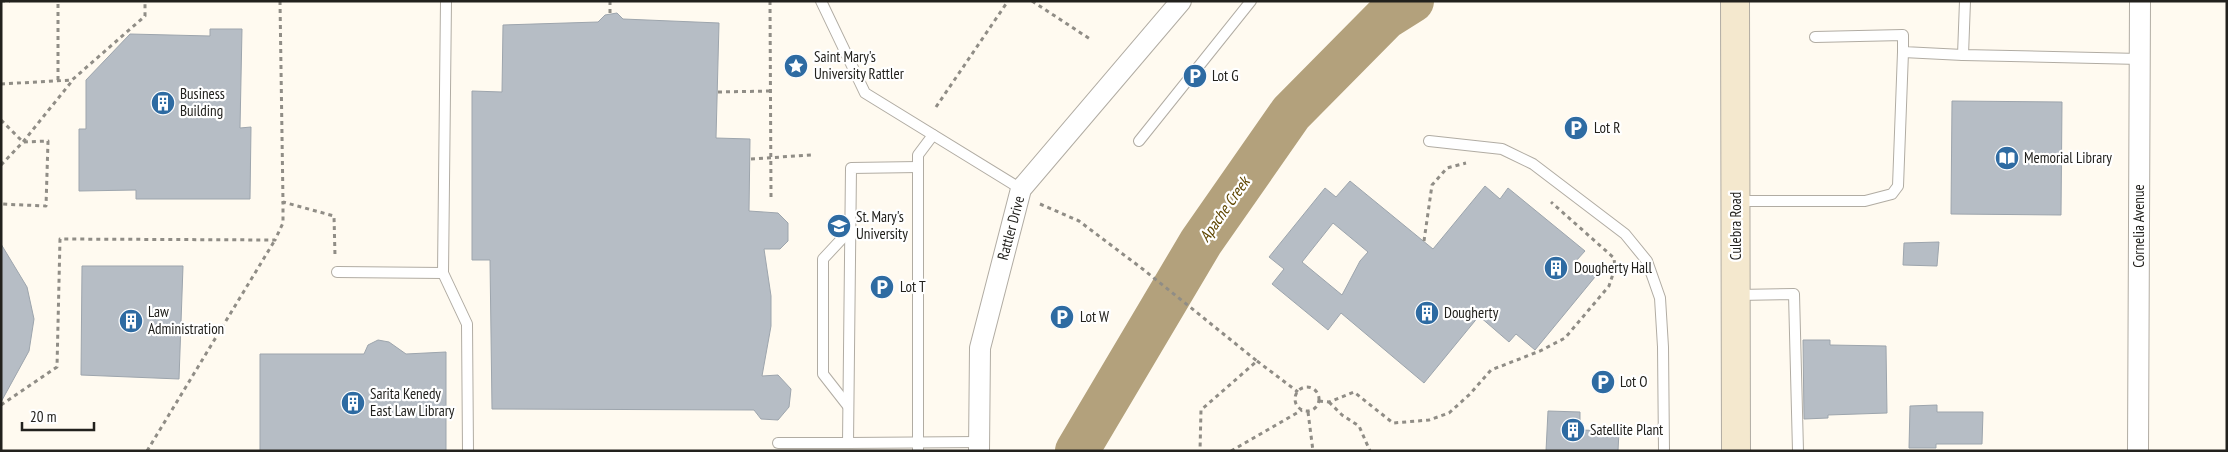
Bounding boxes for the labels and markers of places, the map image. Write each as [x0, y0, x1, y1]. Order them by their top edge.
place label: Saint Mary's University Rattler [814, 47, 905, 83]
place icon: Saint Mary's University Rattler [783, 53, 809, 79]
parking icon: Lot G [1182, 63, 1208, 89]
place label: Lot G [1212, 66, 1239, 85]
place label: Business Building [180, 84, 225, 120]
building icon: Business Building [150, 90, 176, 116]
parking icon: Lot R [1563, 115, 1589, 141]
place label: Lot R [1594, 118, 1621, 137]
library icon: Memorial Library [1994, 145, 2020, 171]
place label: Memorial Library [2024, 148, 2112, 167]
place label: St. Mary's University [856, 207, 908, 243]
school or university icon: St. Mary's University [826, 213, 852, 239]
building icon: Dougherty Hall [1543, 255, 1569, 281]
place label: Dougherty Hall [1574, 258, 1653, 277]
parking icon: Lot T [869, 274, 895, 300]
place label: Lot T [900, 277, 926, 296]
building icon: Dougherty [1414, 300, 1440, 326]
place label: Law Administration [148, 302, 224, 338]
place label: Dougherty [1444, 303, 1499, 322]
parking icon: Lot W [1049, 304, 1075, 330]
place label: Lot W [1080, 307, 1109, 326]
building icon: Law Administration [118, 308, 144, 334]
parking icon: Lot O [1590, 369, 1616, 395]
place label: Lot O [1620, 372, 1648, 391]
place label: Sarita Kenedy East Law Library [370, 384, 455, 420]
building icon: Sarita Kenedy East Law Library [340, 390, 366, 416]
building icon: Satellite Plant [1560, 417, 1586, 443]
place label: Satellite Plant [1590, 420, 1663, 439]

